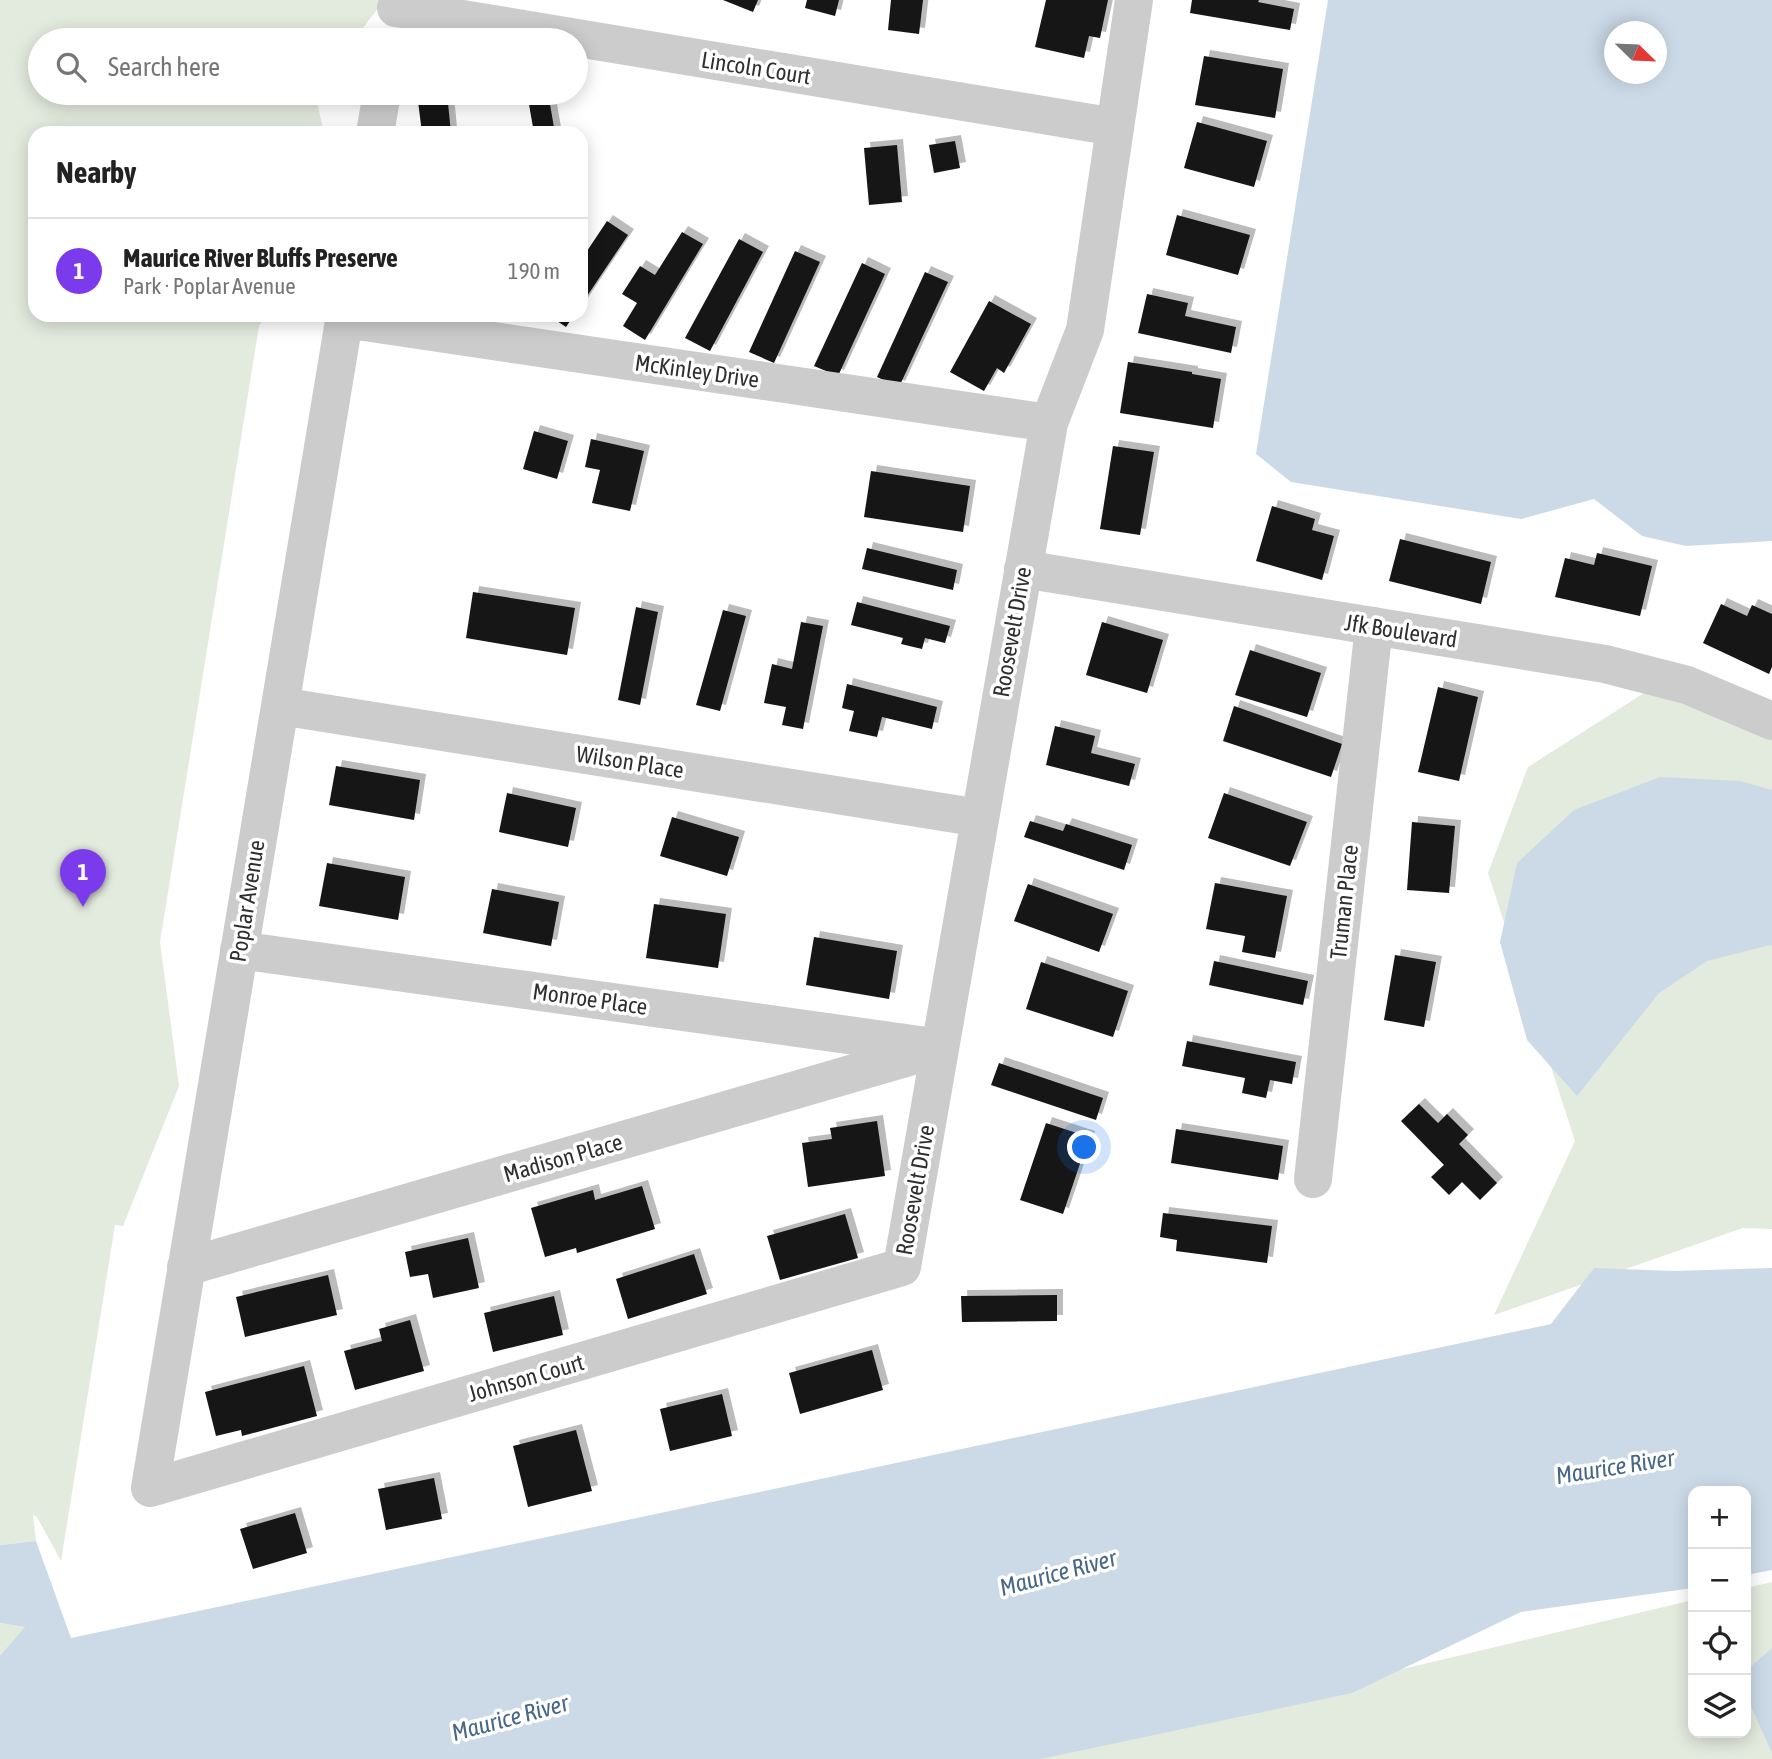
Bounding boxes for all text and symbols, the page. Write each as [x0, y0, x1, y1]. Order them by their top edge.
north arrow [1604, 21, 1667, 84]
search box [28, 28, 588, 105]
street label: Lincoln Court [699, 47, 813, 89]
icon: search [52, 48, 90, 86]
text: Search here [108, 52, 220, 82]
text: Nearby [56, 155, 136, 189]
text: Maurice River Bluffs Preserve [123, 243, 398, 273]
text: 1 [74, 258, 84, 284]
text: 190 m [508, 258, 560, 284]
text: Park · Poplar Avenue [123, 273, 296, 299]
street label: McKinley Drive [633, 349, 761, 393]
street label: Roosevelt Drive [988, 565, 1036, 699]
street label: Jfk Boulevard [1343, 609, 1459, 653]
street label: Wilson Place [574, 741, 686, 783]
street label: Poplar Avenue [225, 838, 269, 964]
street label: Truman Place [1325, 843, 1363, 961]
pin: 1 [60, 849, 106, 907]
street label: Monroe Place [531, 978, 649, 1020]
street label: Roosevelt Drive [891, 1123, 939, 1257]
street label: Madison Place [501, 1129, 625, 1187]
your location [1067, 1130, 1101, 1164]
street label: Johnson Court [465, 1349, 587, 1407]
water label: Maurice River [1554, 1444, 1677, 1489]
map controls [1688, 1486, 1751, 1738]
button: + [1688, 1486, 1751, 1549]
water label: Maurice River [997, 1544, 1120, 1601]
button: − [1688, 1549, 1751, 1612]
button: locate [1688, 1612, 1751, 1675]
button: layers [1688, 1675, 1751, 1738]
water label: Maurice River [449, 1689, 572, 1746]

